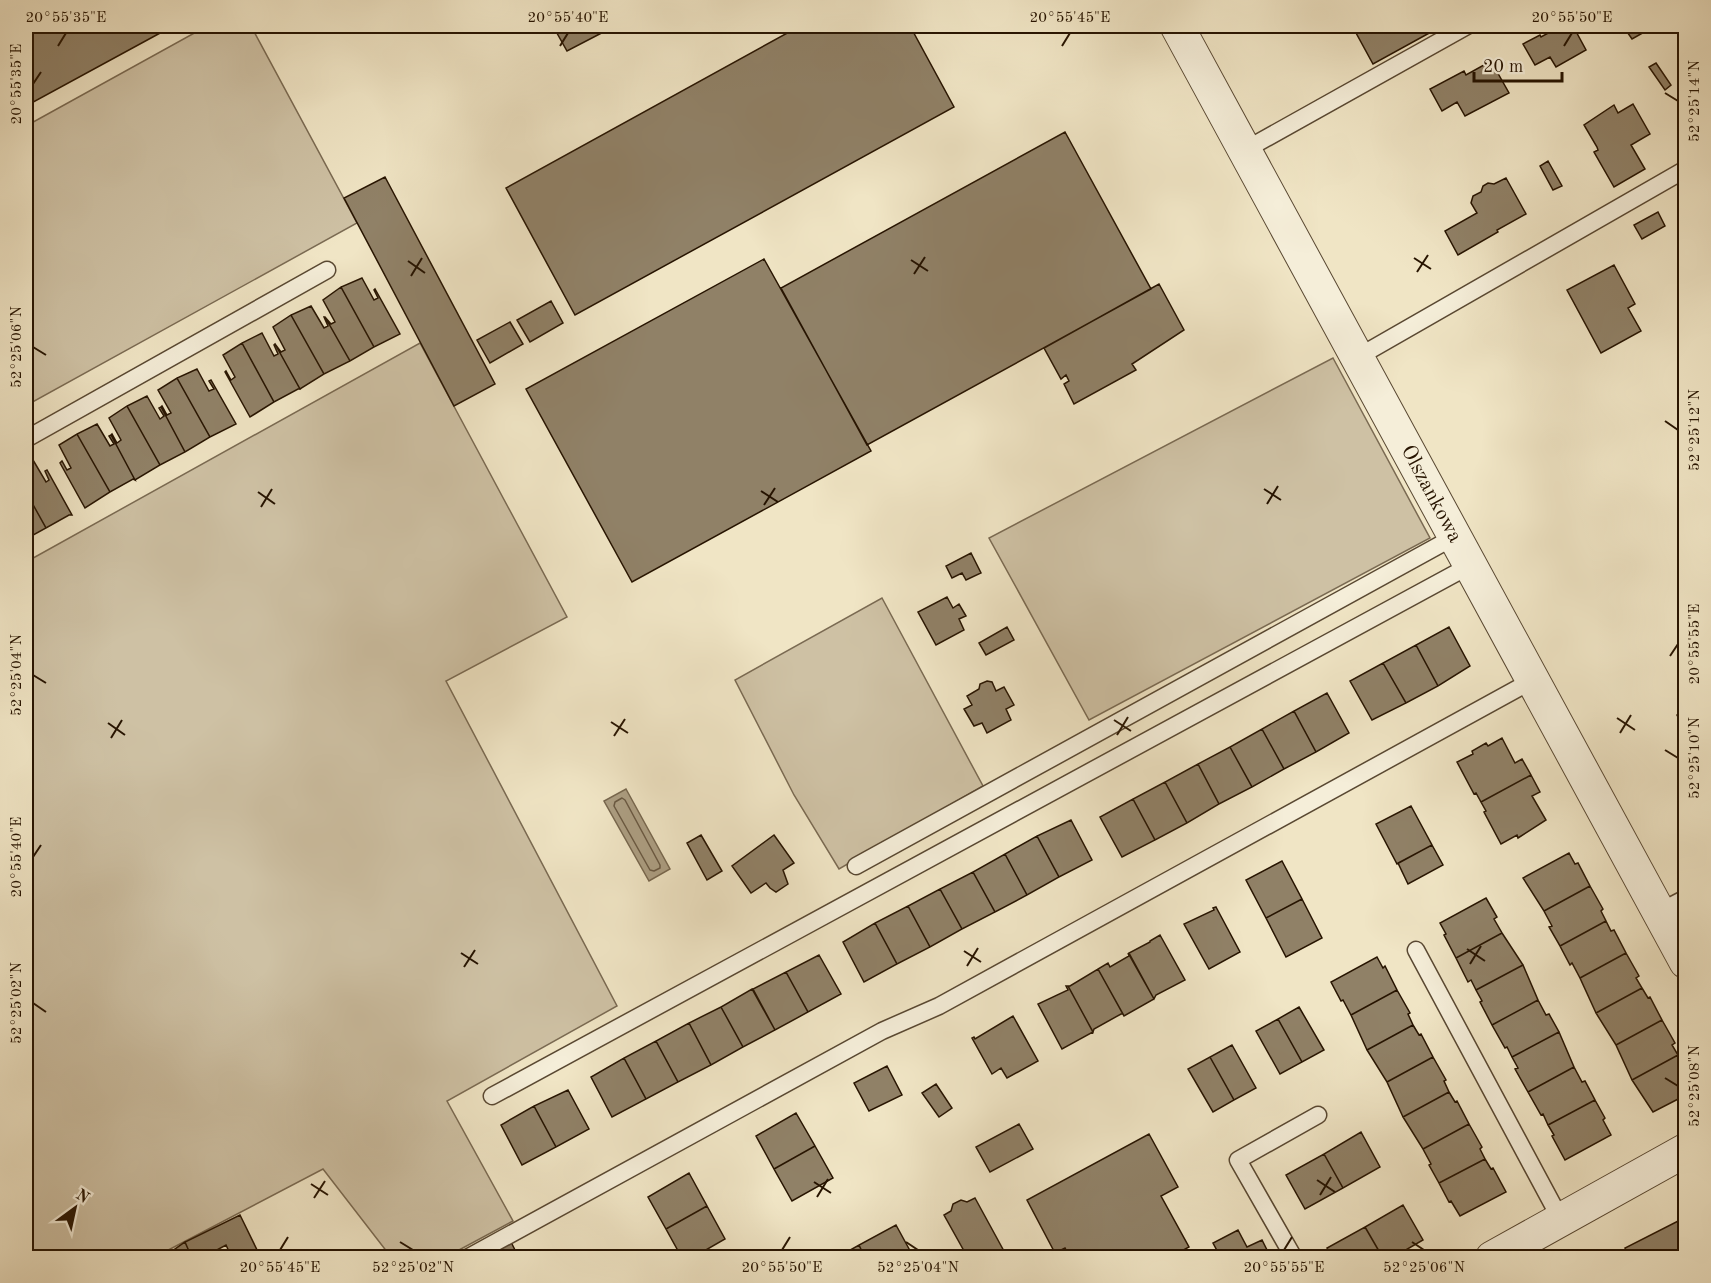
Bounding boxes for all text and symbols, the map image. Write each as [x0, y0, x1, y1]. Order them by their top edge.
text: 20°55'35"E [26, 11, 106, 26]
text: 20°55'40"E [528, 11, 608, 26]
text: 20°55'45"E [1030, 11, 1110, 26]
text: 20°55'50"E [1532, 11, 1612, 26]
text: 20°55'35"E [10, 44, 25, 124]
scale bar [1474, 45, 1562, 83]
text: 20 m [1483, 58, 1523, 76]
text: 52°25'14"N [1688, 60, 1703, 142]
text: 52°25'06"N [10, 306, 25, 388]
text: 52°25'12"N [1688, 389, 1703, 471]
street label: Olszankowa [1397, 442, 1465, 546]
text: 20°55'55"E [1688, 604, 1703, 684]
text: 52°25'04"N [10, 634, 25, 716]
text: 52°25'10"N [1688, 717, 1703, 799]
text: 20°55'40"E [10, 817, 25, 897]
text: 52°25'02"N [10, 962, 25, 1044]
text: 52°25'08"N [1688, 1045, 1703, 1127]
north arrow [45, 1178, 105, 1238]
text: N [73, 1187, 92, 1208]
text: 20°55'45"E [240, 1261, 320, 1276]
text: 52°25'02"N [372, 1261, 454, 1276]
text: 20°55'50"E [742, 1261, 822, 1276]
text: 52°25'04"N [877, 1261, 959, 1276]
text: 20°55'55"E [1244, 1261, 1324, 1276]
text: 52°25'06"N [1383, 1261, 1465, 1276]

